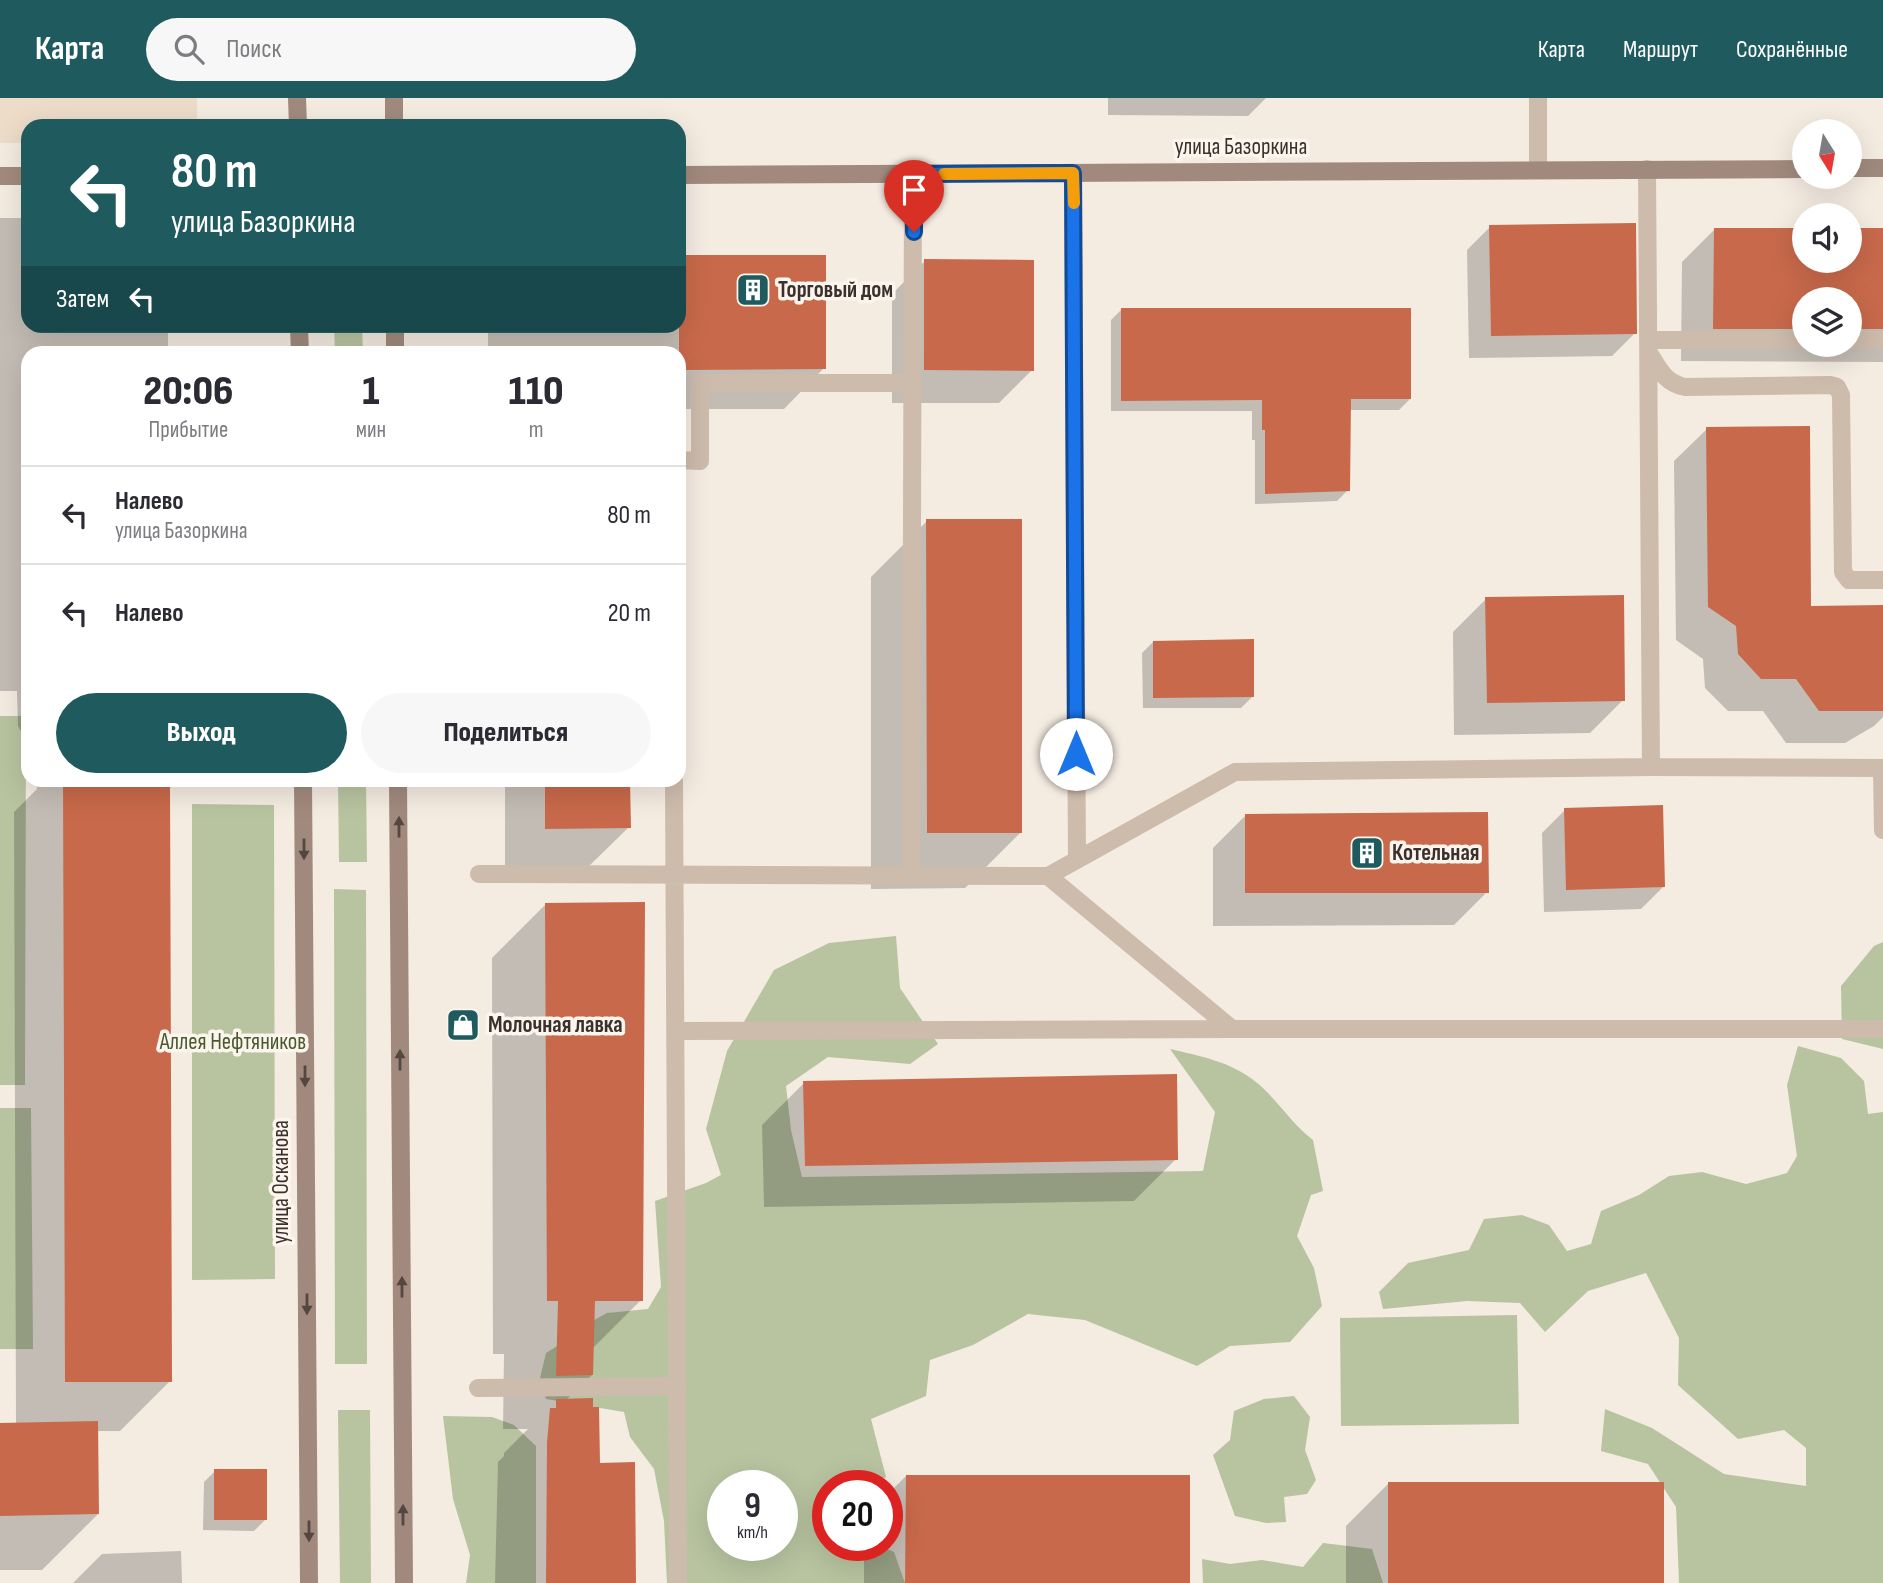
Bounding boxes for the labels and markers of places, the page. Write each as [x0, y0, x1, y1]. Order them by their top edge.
pin [884, 160, 944, 232]
building icon: Торговый дом [734, 271, 772, 309]
place label: Торговый дом [778, 276, 893, 304]
building icon: Котельная [1348, 834, 1386, 872]
place label: Котельная [1392, 839, 1479, 867]
shop icon: Молочная лавка [444, 1006, 482, 1044]
place label: Молочная лавка [488, 1011, 623, 1039]

